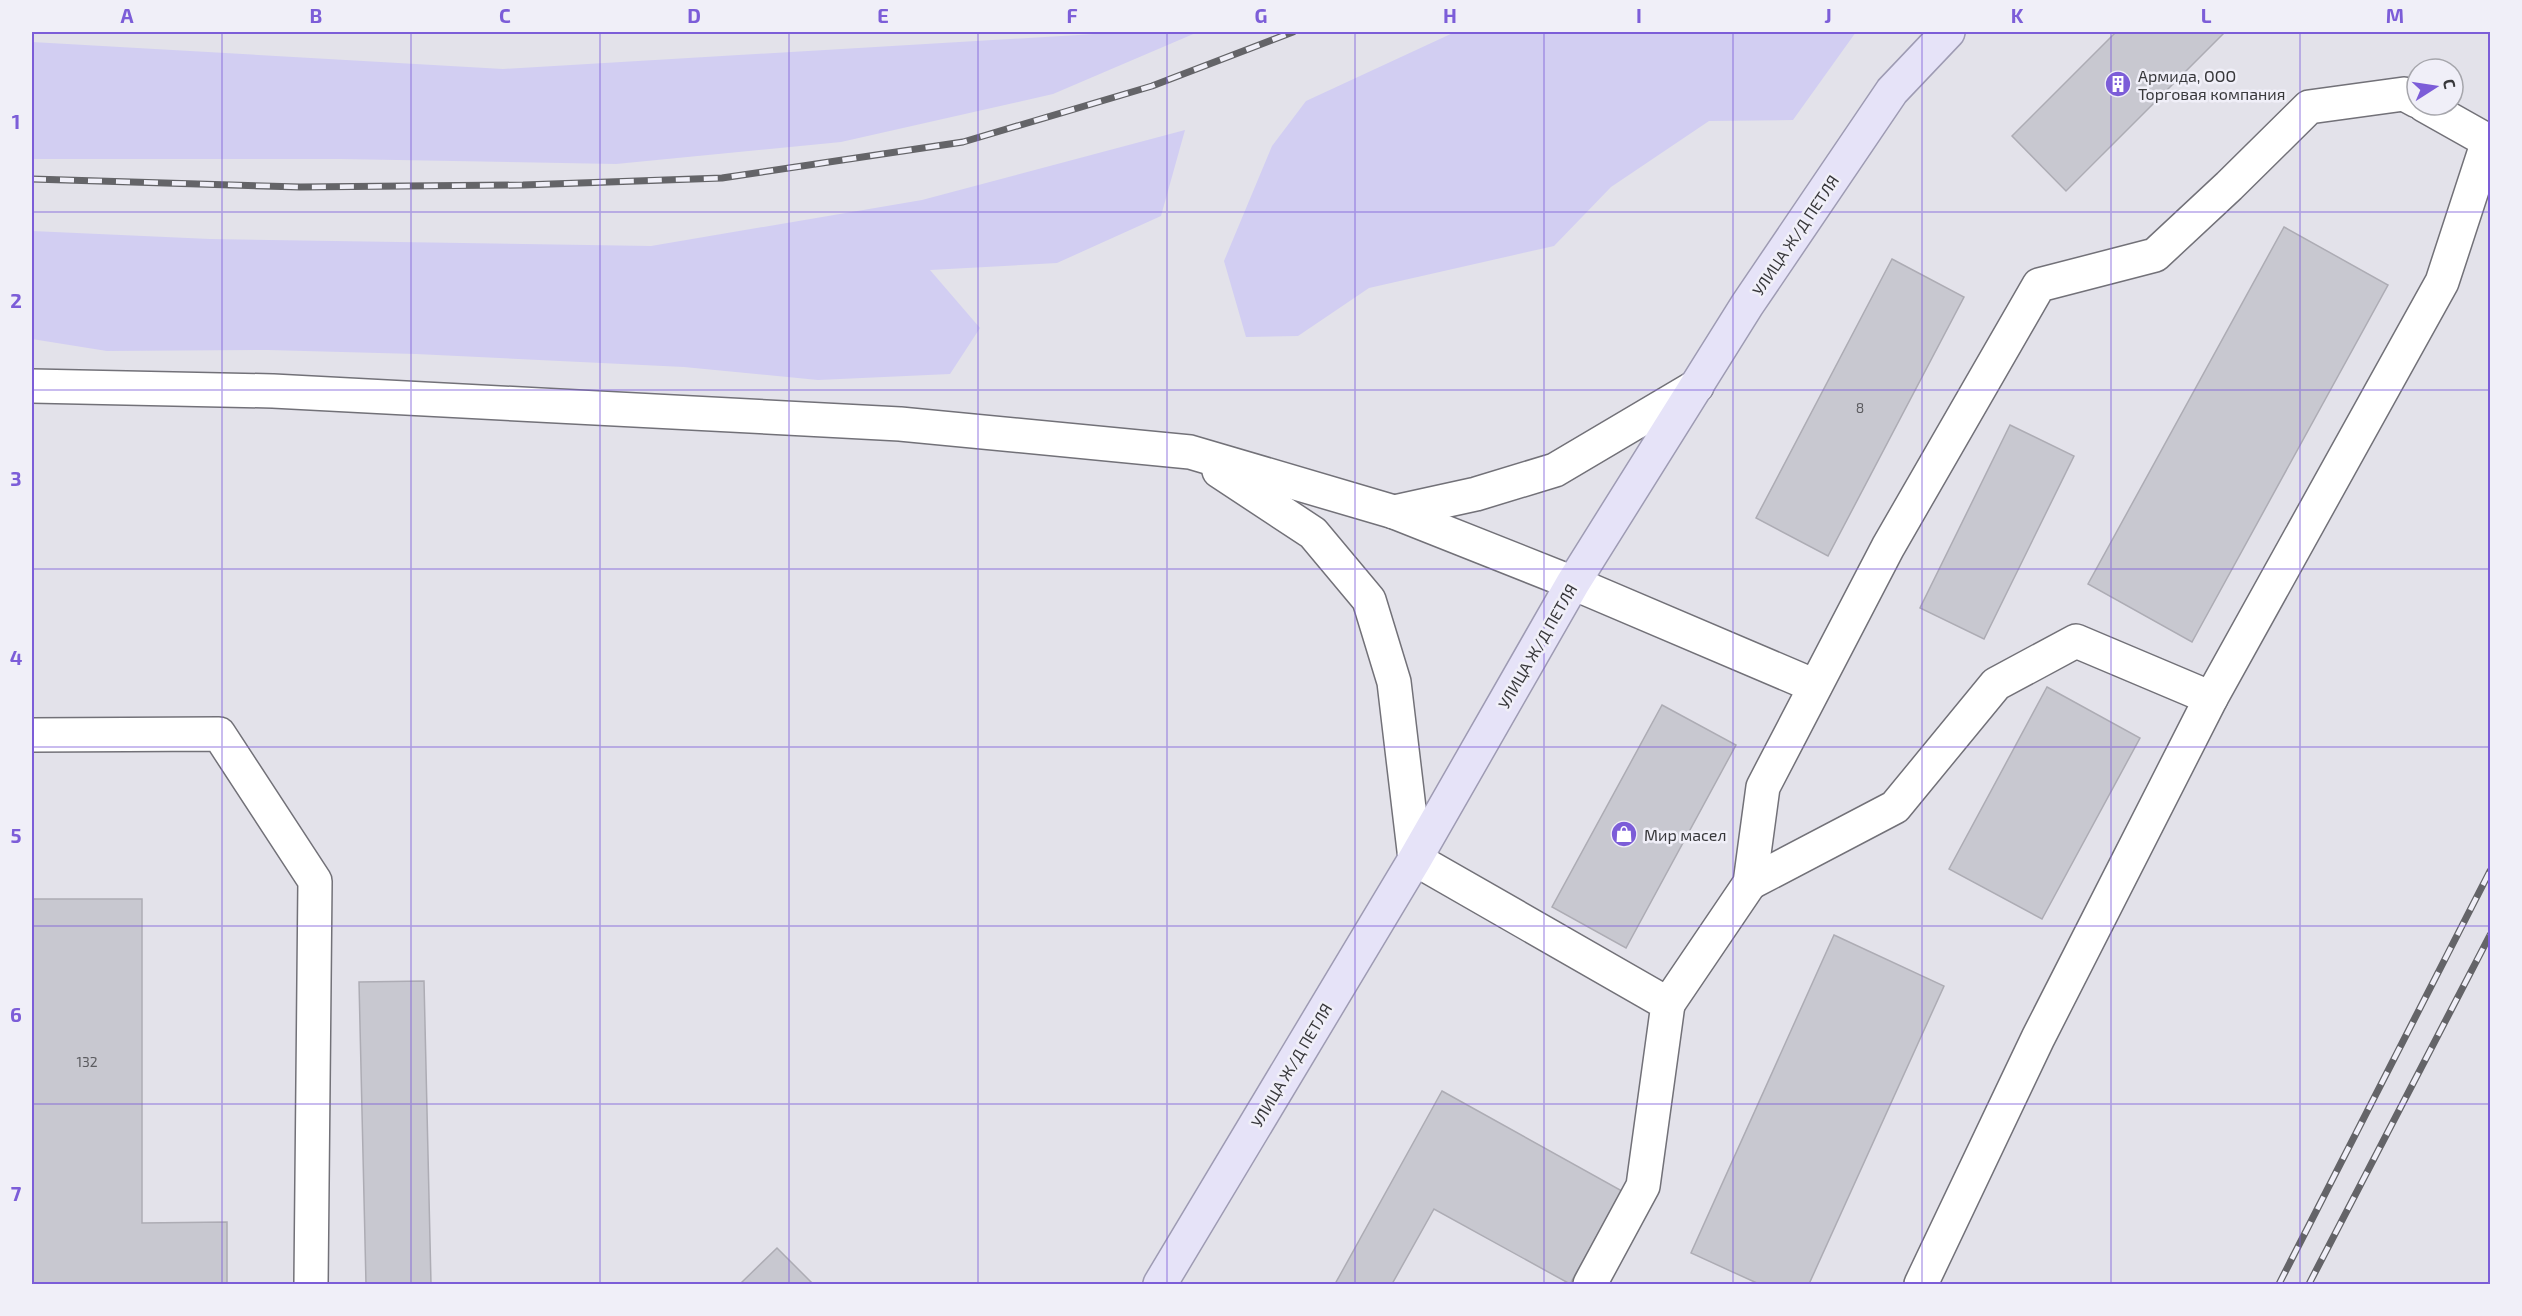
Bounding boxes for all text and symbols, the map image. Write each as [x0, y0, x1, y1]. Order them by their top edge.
text: A [120, 3, 134, 27]
text: B [310, 3, 322, 27]
text: C [499, 3, 511, 27]
text: D [687, 3, 701, 27]
text: E [877, 3, 889, 27]
text: F [1066, 3, 1078, 27]
text: G [1255, 3, 1267, 27]
text: H [1443, 3, 1457, 27]
text: I [1636, 3, 1642, 27]
text: J [1824, 3, 1832, 27]
text: K [2011, 3, 2024, 27]
text: L [2201, 3, 2212, 27]
text: M [2386, 3, 2404, 27]
north arrow [2405, 57, 2465, 117]
place label: Армида, ООО Торговая компания [2138, 66, 2285, 103]
building icon: Армида, ООО Торговая компания [2103, 69, 2133, 99]
text: С [2440, 77, 2460, 90]
text: 1 [12, 109, 20, 133]
street label: УЛИЦА Ж/Д ПЕТЛЯ [1748, 171, 1842, 299]
text: 2 [10, 288, 22, 312]
house number: 8 [1856, 399, 1864, 416]
text: 3 [10, 466, 22, 490]
street label: УЛИЦА Ж/Д ПЕТЛЯ [1494, 580, 1580, 712]
text: 4 [10, 645, 23, 669]
shop icon: Мир масел [1609, 819, 1639, 849]
text: 5 [10, 823, 22, 847]
place label: Мир масел [1644, 825, 1727, 844]
street label: УЛИЦА Ж/Д ПЕТЛЯ [1247, 1000, 1335, 1130]
text: 6 [10, 1002, 22, 1026]
house number: 132 [76, 1053, 98, 1070]
text: 7 [11, 1181, 22, 1205]

